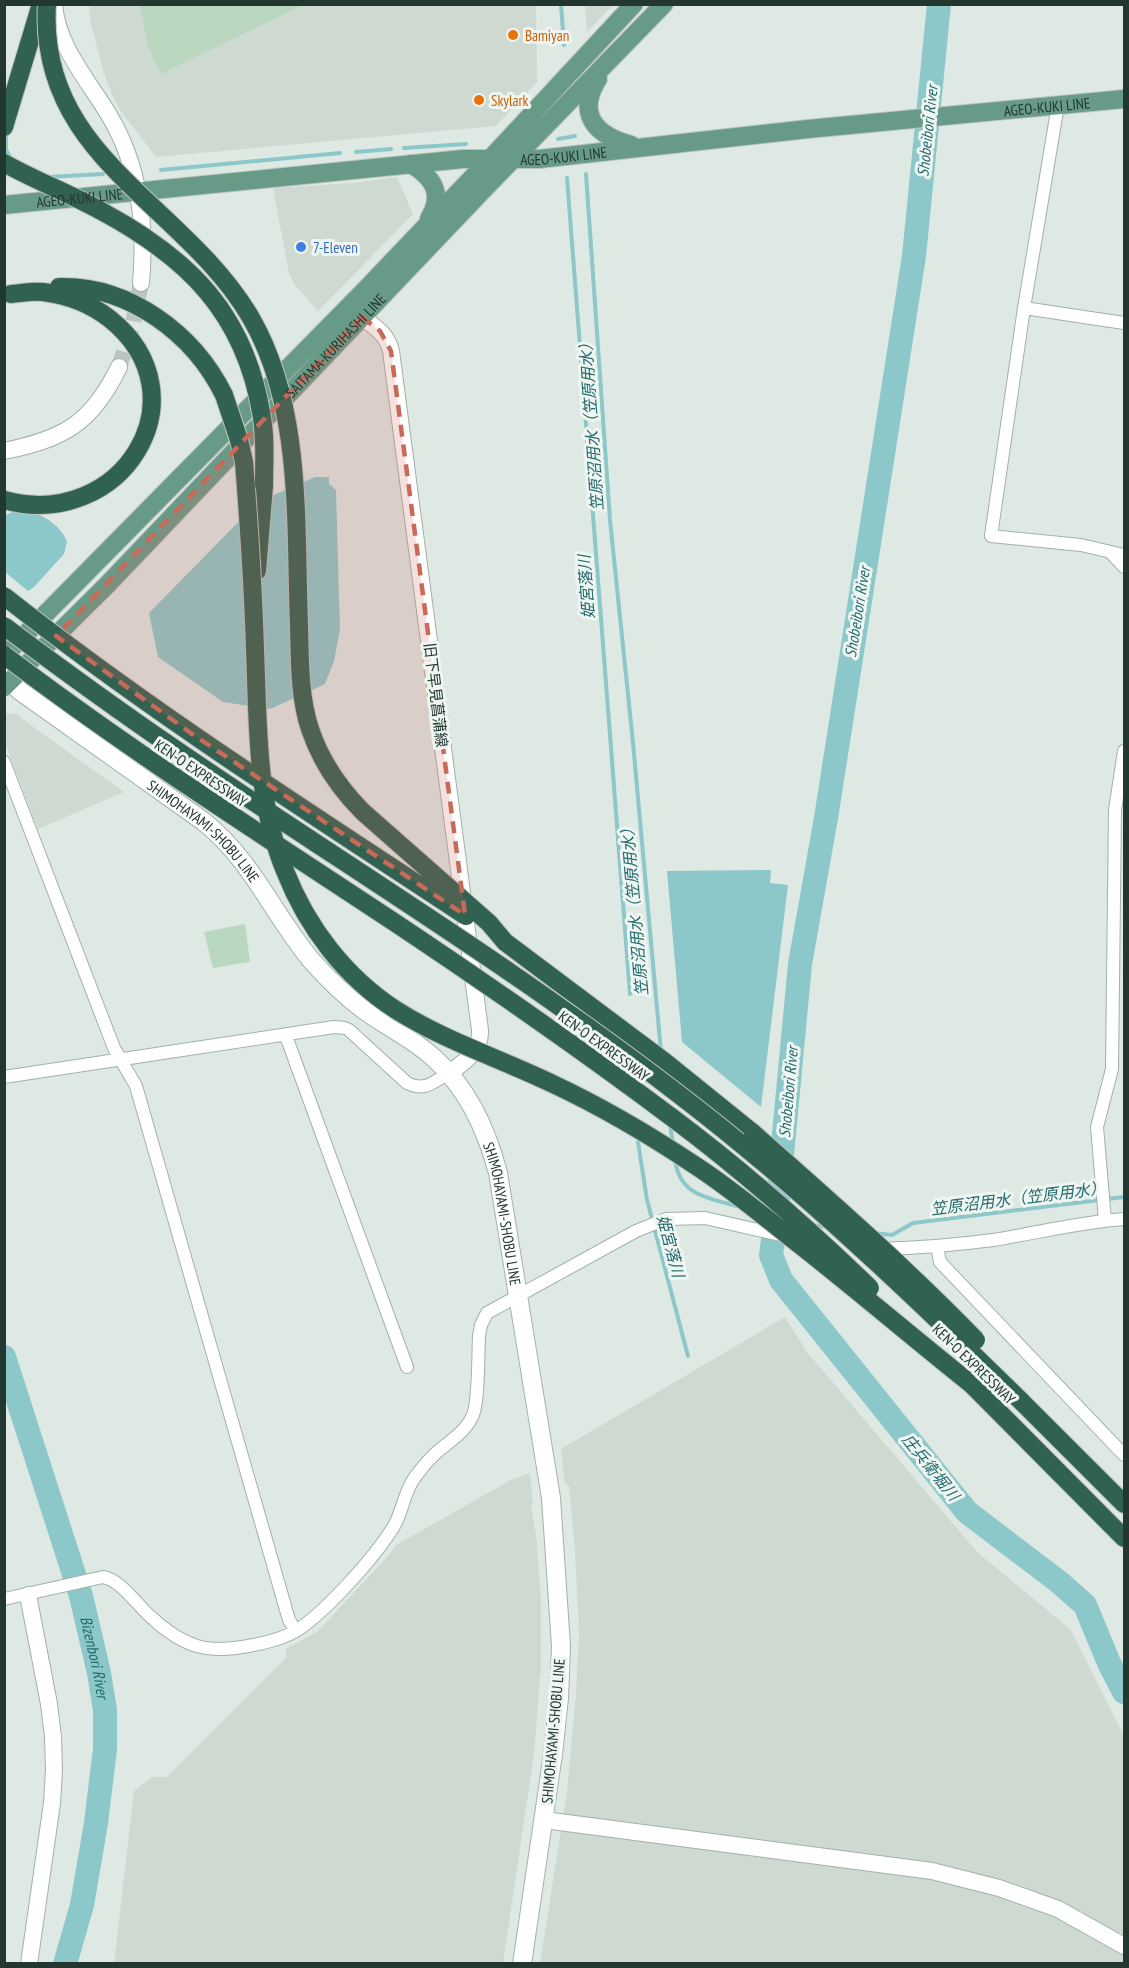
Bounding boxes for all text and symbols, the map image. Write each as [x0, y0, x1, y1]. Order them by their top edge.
place label: Bamiyan [525, 26, 569, 45]
marker: Bamiyan [506, 28, 520, 42]
water label: Shobeibori River [912, 82, 942, 177]
place label: Skylark [491, 91, 528, 110]
marker: Skylark [472, 93, 486, 107]
street label: AGEO-KUKI LINE [1003, 93, 1091, 120]
street label: AGEO-KUKI LINE [520, 142, 608, 169]
street label: AGEO-KUKI LINE [35, 184, 124, 211]
place label: 7-Eleven [313, 238, 358, 257]
marker: 7-Eleven [294, 240, 308, 254]
street label: SAITAMA-KURIHASHI LINE [281, 289, 389, 401]
water label: 笠原沼用水（笠原用水） [575, 335, 607, 511]
water label: 姫宮落川 [574, 552, 598, 620]
water label: Shobeibori River [840, 563, 874, 659]
street label: 旧下早見菖蒲線 [420, 642, 452, 748]
street label: KEN-O EXPRESSWAY [151, 735, 251, 811]
street label: SHIMOHAYAMI-SHOBU LINE [144, 775, 264, 886]
water label: 笠原沼用水（笠原用水） [616, 819, 652, 997]
street label: KEN-O EXPRESSWAY [555, 1007, 653, 1085]
water label: Shobeibori River [774, 1043, 802, 1138]
street label: SHIMOHAYAMI-SHOBU LINE [480, 1139, 526, 1287]
water label: 笠原沼用水（笠原用水） [929, 1177, 1107, 1219]
water label: 姫宮落川 [653, 1212, 689, 1281]
street label: KEN-O EXPRESSWAY [929, 1320, 1019, 1408]
water label: 庄兵衛堀川 [898, 1430, 965, 1506]
water label: Bizenbori River [76, 1614, 113, 1703]
street label: SHIMOHAYAMI-SHOBU LINE [537, 1658, 569, 1804]

